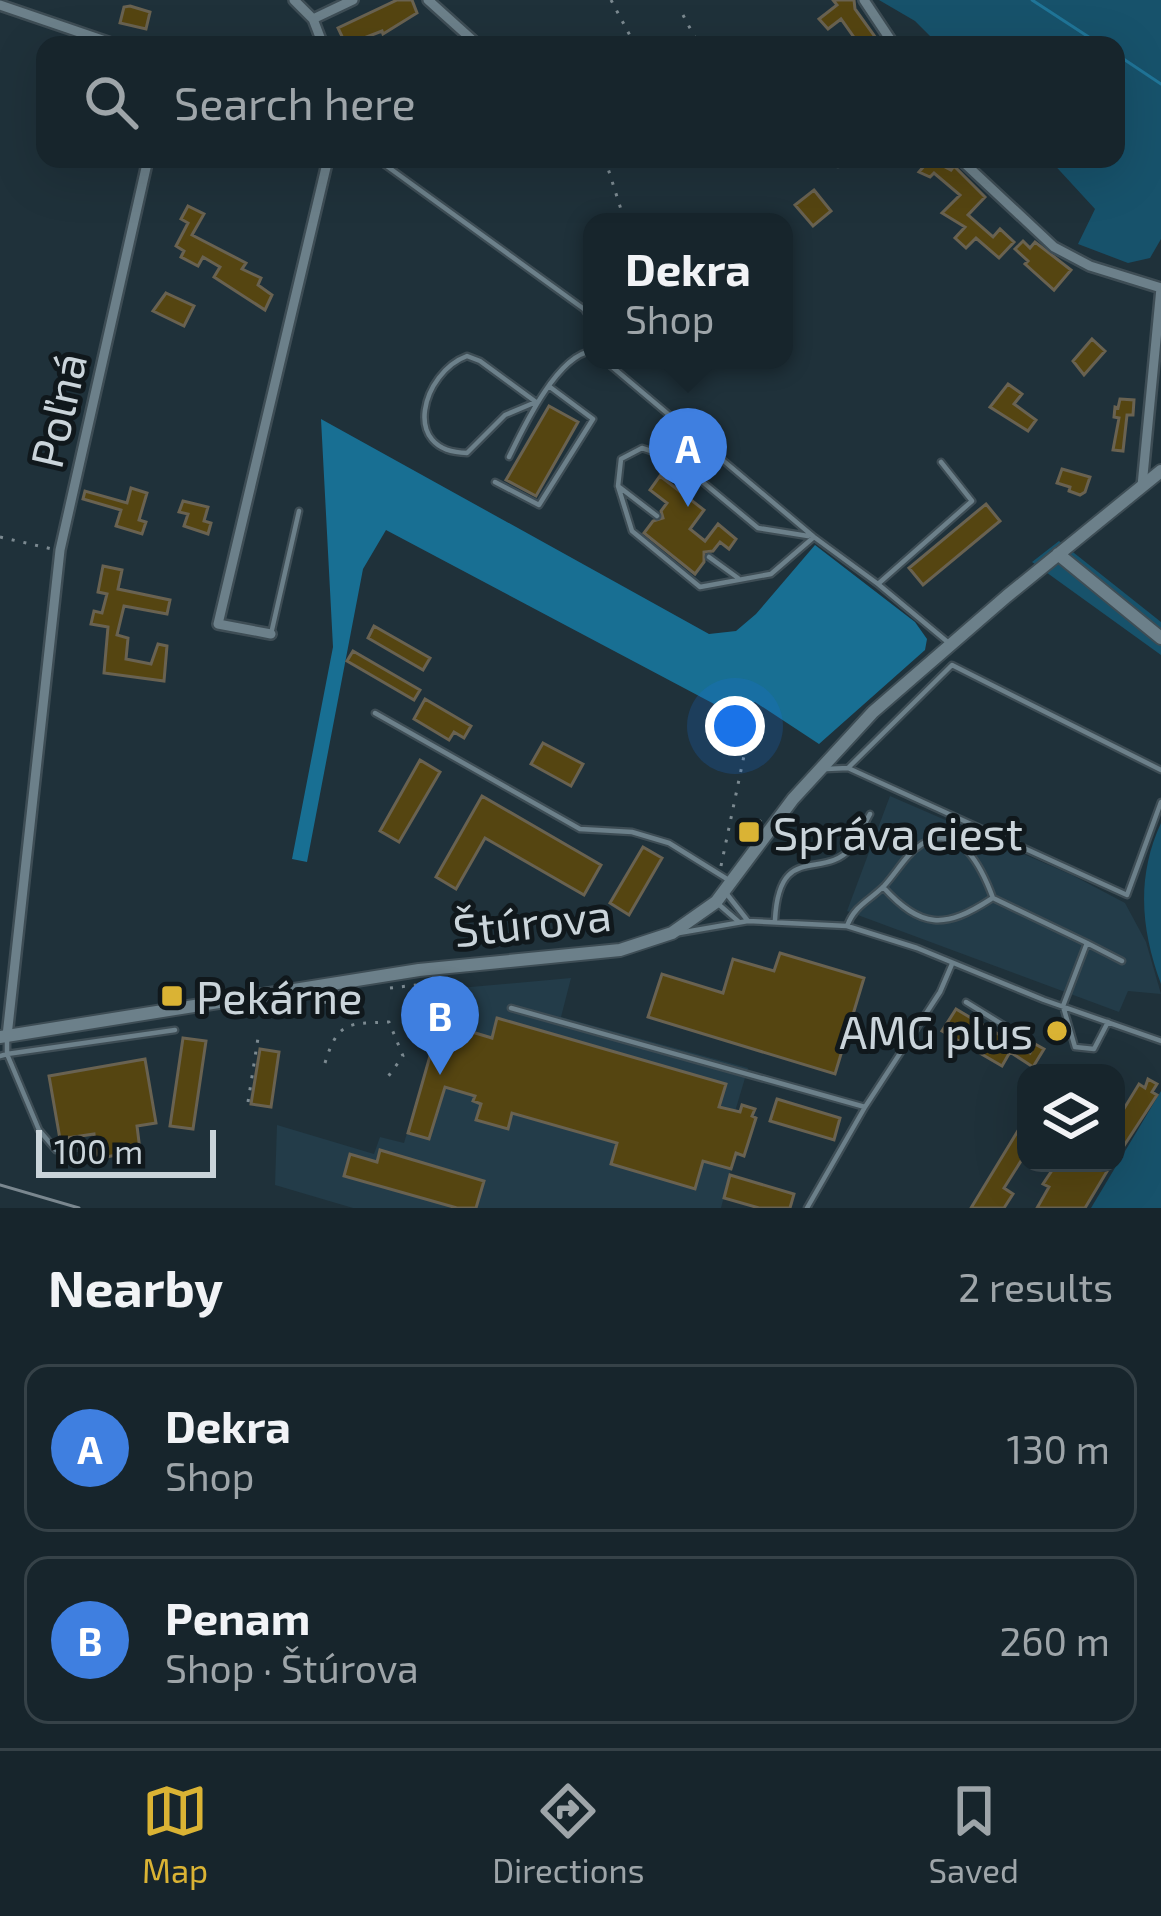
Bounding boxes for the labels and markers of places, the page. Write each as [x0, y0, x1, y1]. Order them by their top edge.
pin: A [649, 408, 727, 507]
place label: Správa ciest [773, 805, 1023, 859]
marker: Správa ciest [736, 819, 762, 845]
place label: Pekárne [196, 969, 362, 1023]
pin: B [401, 976, 479, 1075]
marker: Pekárne [159, 983, 185, 1009]
place label: AMG plus [839, 1004, 1033, 1058]
marker: AMG plus [1044, 1018, 1070, 1044]

